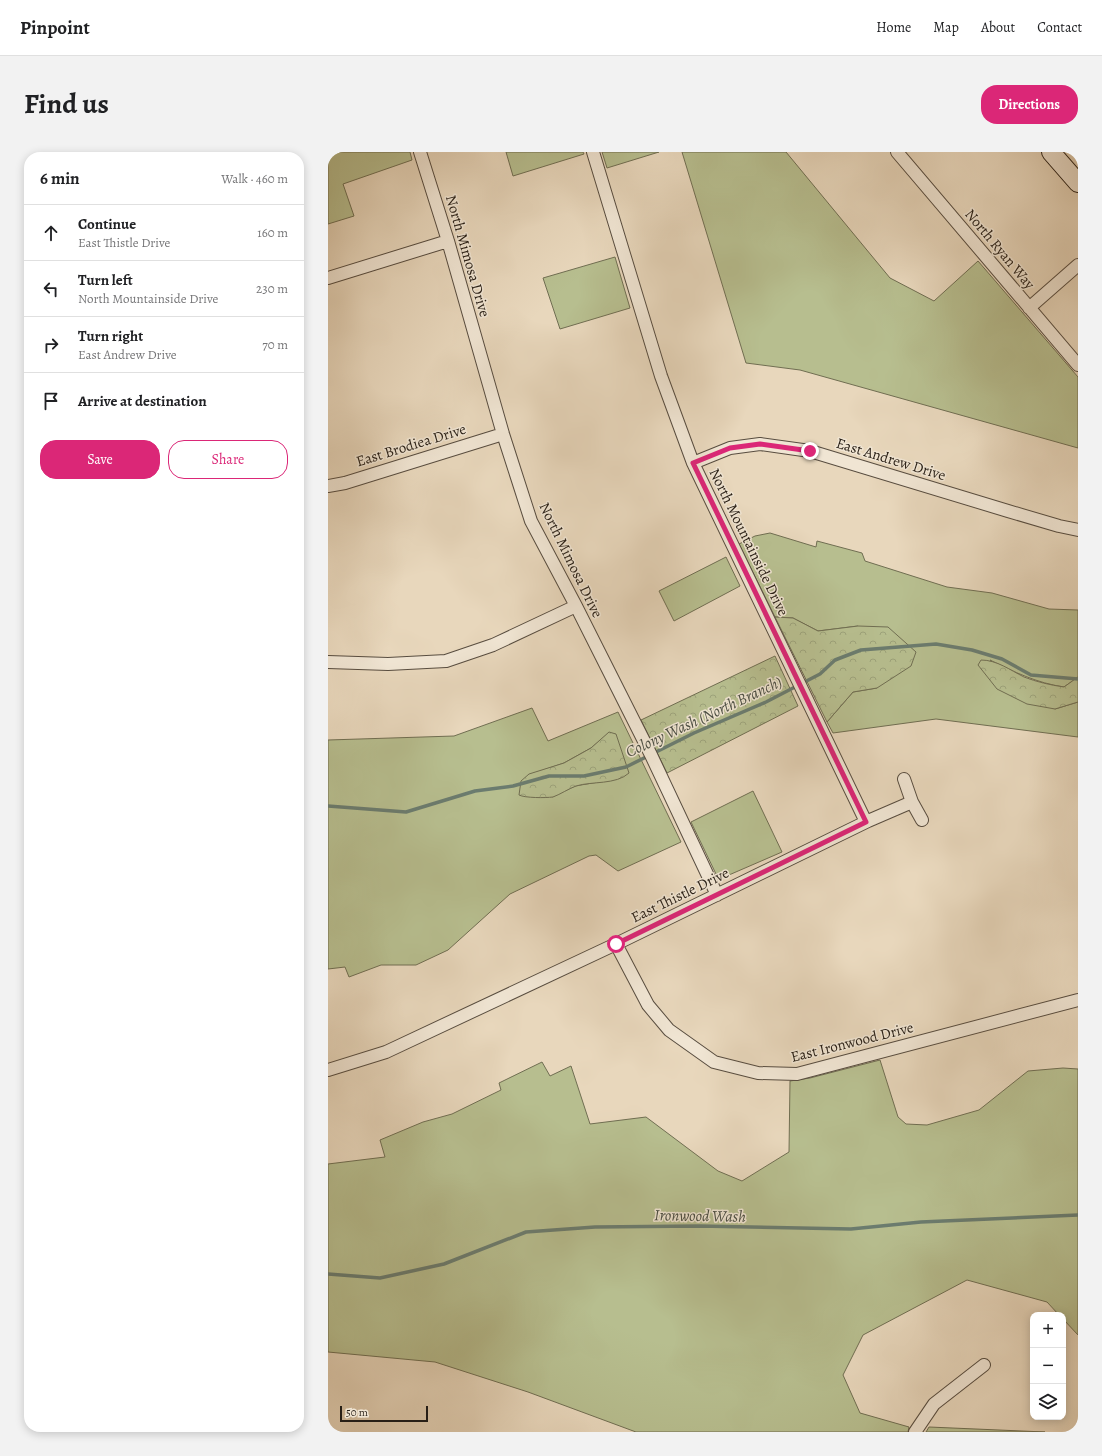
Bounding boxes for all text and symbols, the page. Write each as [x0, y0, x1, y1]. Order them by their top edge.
text: Pinpoint [20, 15, 90, 41]
text: Home [876, 18, 911, 37]
text: Map [933, 18, 959, 37]
text: About [981, 18, 1015, 37]
text: Contact [1037, 18, 1082, 37]
text: Find us [24, 85, 109, 123]
button: Directions [981, 85, 1078, 124]
text: 6 min [40, 167, 80, 190]
text: Walk · 460 m [221, 170, 288, 187]
street label: North Mimosa Drive [441, 193, 495, 320]
street label: North Ryan Way [960, 205, 1040, 294]
text: Continue [78, 214, 136, 234]
icon: ahead [40, 222, 62, 244]
text: 160 m [257, 224, 288, 241]
text: East Thistle Drive [78, 234, 170, 251]
text: Turn left [78, 270, 133, 290]
icon: left [40, 278, 62, 300]
text: 230 m [256, 280, 288, 297]
text: North Mountainside Drive [78, 290, 218, 307]
text: Turn right [78, 326, 143, 346]
icon: right [40, 334, 62, 356]
text: 70 m [262, 336, 288, 353]
text: East Andrew Drive [78, 346, 177, 363]
icon: arrive [40, 390, 62, 412]
text: Arrive at destination [78, 391, 207, 411]
street label: East Brodiea Drive [354, 419, 469, 471]
street label: East Andrew Drive [834, 433, 949, 485]
button: Save [40, 440, 160, 479]
button: Share [168, 440, 288, 479]
route end [801, 442, 819, 460]
street label: North Mountainside Drive [705, 465, 794, 619]
street label: North Mimosa Drive [534, 499, 608, 621]
water label: Colony Wash (North Branch) [622, 671, 786, 763]
street label: East Thistle Drive [628, 863, 733, 927]
route start [607, 935, 625, 953]
street label: East Ironwood Drive [789, 1017, 916, 1067]
water label: Ironwood Wash [654, 1204, 746, 1228]
map controls [1030, 1312, 1066, 1420]
button: + [1030, 1312, 1066, 1348]
button: − [1030, 1348, 1066, 1384]
button: layers [1030, 1384, 1066, 1420]
scale bar [340, 1404, 428, 1423]
text: 50 m [346, 1405, 368, 1420]

